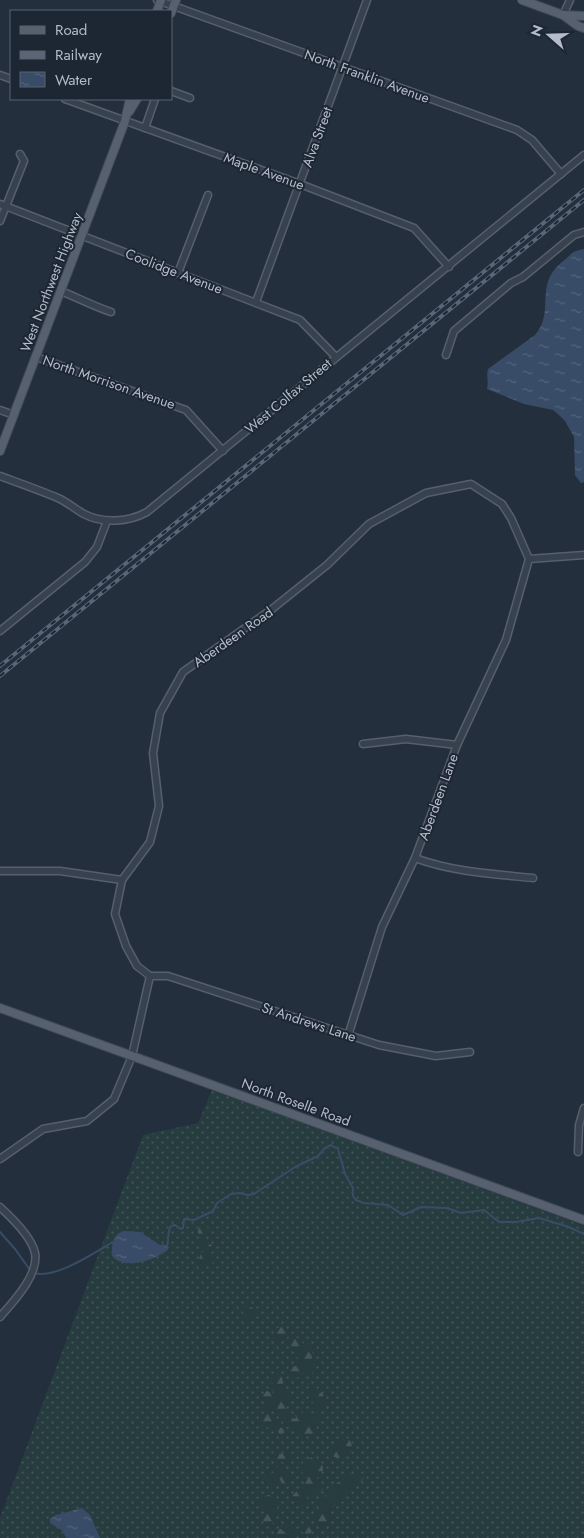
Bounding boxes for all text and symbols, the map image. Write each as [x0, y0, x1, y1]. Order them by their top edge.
legend [10, 10, 172, 100]
north arrow [524, 10, 574, 60]
text: Road [55, 19, 87, 41]
text: N [525, 22, 548, 39]
text: Railway [55, 44, 102, 66]
street label: North Franklin Avenue [302, 44, 432, 108]
text: Water [55, 69, 93, 91]
street label: Alva Street [297, 103, 337, 170]
street label: Maple Avenue [221, 147, 307, 195]
street label: West Northwest Highway [15, 209, 87, 355]
street label: Coolidge Avenue [122, 243, 226, 299]
street label: North Morrison Avenue [40, 350, 178, 414]
street label: West Colfax Street [240, 353, 336, 438]
street label: Aberdeen Road [189, 602, 277, 672]
street label: Aberdeen Lane [413, 751, 463, 843]
street label: St Andrews Lane [259, 997, 359, 1047]
street label: North Roselle Road [239, 1073, 353, 1131]

